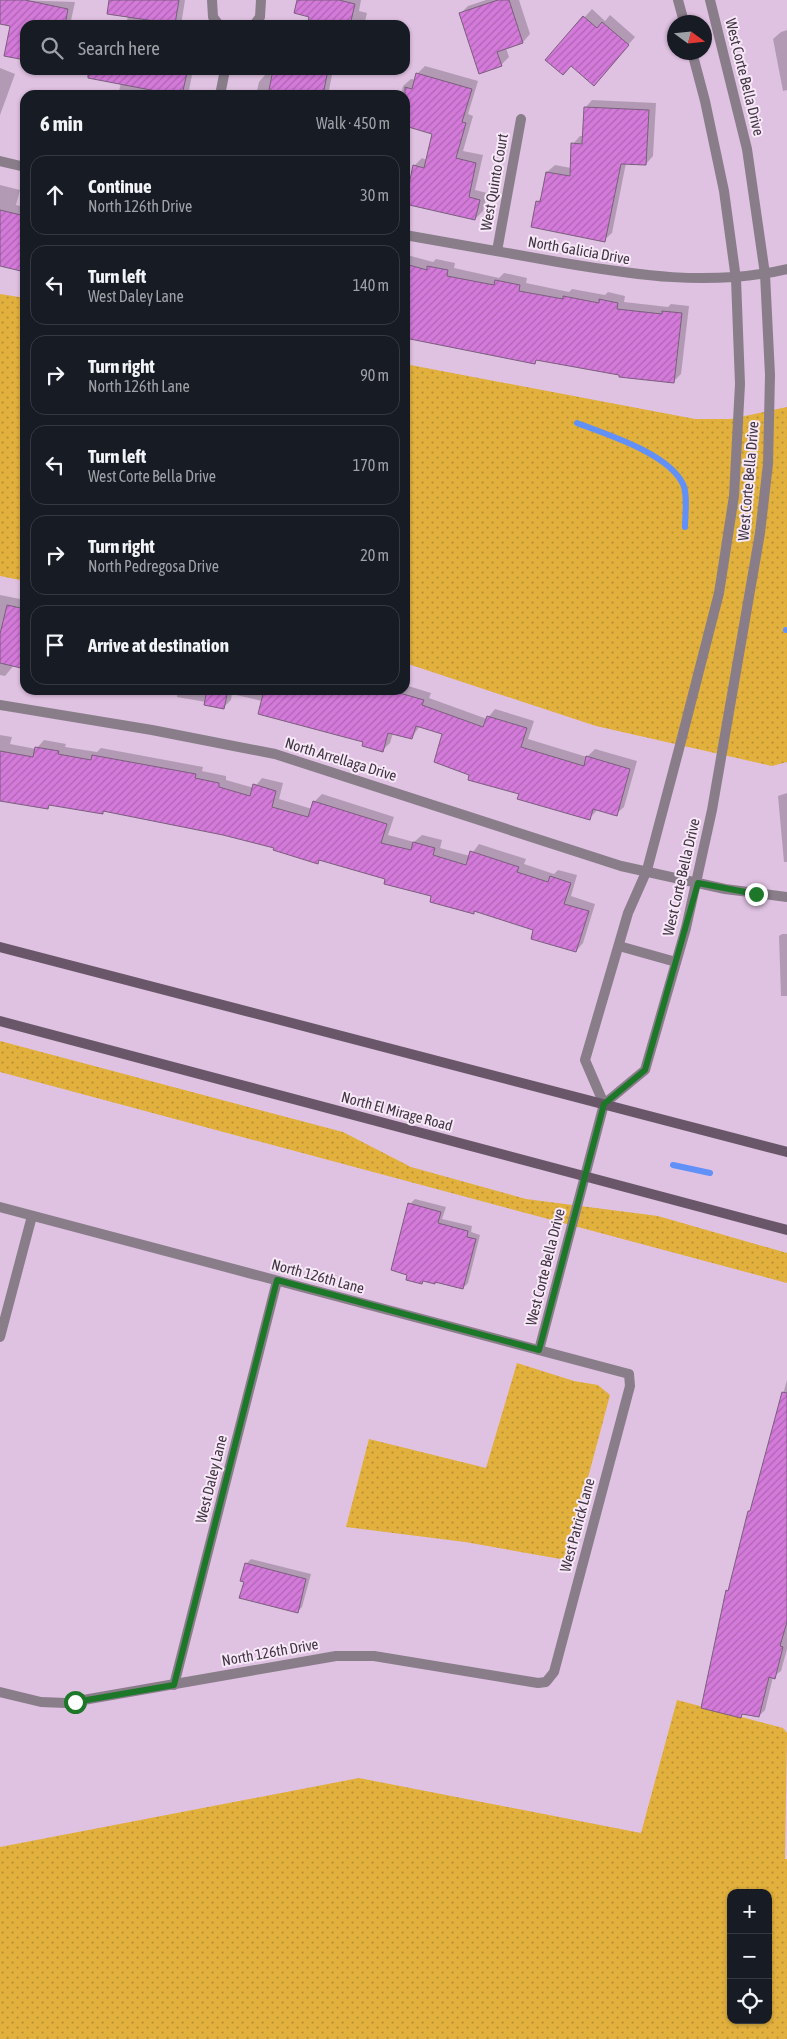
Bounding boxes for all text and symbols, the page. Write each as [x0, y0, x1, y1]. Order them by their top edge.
north arrow [667, 15, 712, 60]
street label: West Corte Bella Drive [722, 17, 768, 137]
search box [20, 20, 410, 75]
icon: search [38, 34, 66, 62]
text: Search here [78, 37, 160, 59]
text: 6 min [40, 111, 83, 135]
text: Walk · 450 m [316, 114, 390, 132]
street label: West Quinto Court [477, 132, 511, 232]
text: Continue [88, 175, 152, 197]
icon: ahead [41, 181, 69, 209]
text: 30 m [360, 186, 389, 204]
text: North 126th Drive [88, 197, 192, 215]
street label: North Galicia Drive [527, 233, 632, 267]
text: Turn left [88, 265, 146, 287]
icon: left [41, 271, 69, 299]
text: 140 m [353, 276, 389, 294]
text: West Daley Lane [88, 287, 184, 305]
text: Turn right [88, 355, 155, 377]
icon: right [41, 361, 69, 389]
text: 90 m [360, 366, 389, 384]
text: North 126th Lane [88, 377, 190, 395]
street label: West Corte Bella Drive [734, 420, 762, 542]
text: Turn left [88, 445, 146, 467]
icon: left [41, 451, 69, 479]
text: 170 m [353, 456, 389, 474]
text: West Corte Bella Drive [88, 467, 216, 485]
text: Turn right [88, 535, 155, 557]
icon: right [41, 541, 69, 569]
text: 20 m [360, 546, 389, 564]
text: North Pedregosa Drive [88, 557, 219, 575]
icon: arrive [41, 631, 69, 659]
text: Arrive at destination [88, 634, 229, 656]
street label: North Arrellaga Drive [283, 734, 399, 784]
street label: West Corte Bella Drive [659, 816, 703, 937]
route end [745, 883, 768, 906]
street label: North El Mirage Road [340, 1088, 454, 1134]
street label: West Corte Bella Drive [522, 1207, 568, 1327]
street label: North 126th Lane [270, 1255, 366, 1297]
street label: West Daley Lane [192, 1433, 230, 1525]
street label: West Patrick Lane [556, 1476, 598, 1574]
street label: North 126th Drive [220, 1635, 320, 1669]
route start [64, 1691, 87, 1714]
map controls [727, 1889, 772, 2024]
button: + [727, 1889, 772, 1934]
button: − [727, 1934, 772, 1979]
button: locate [727, 1979, 772, 2024]

